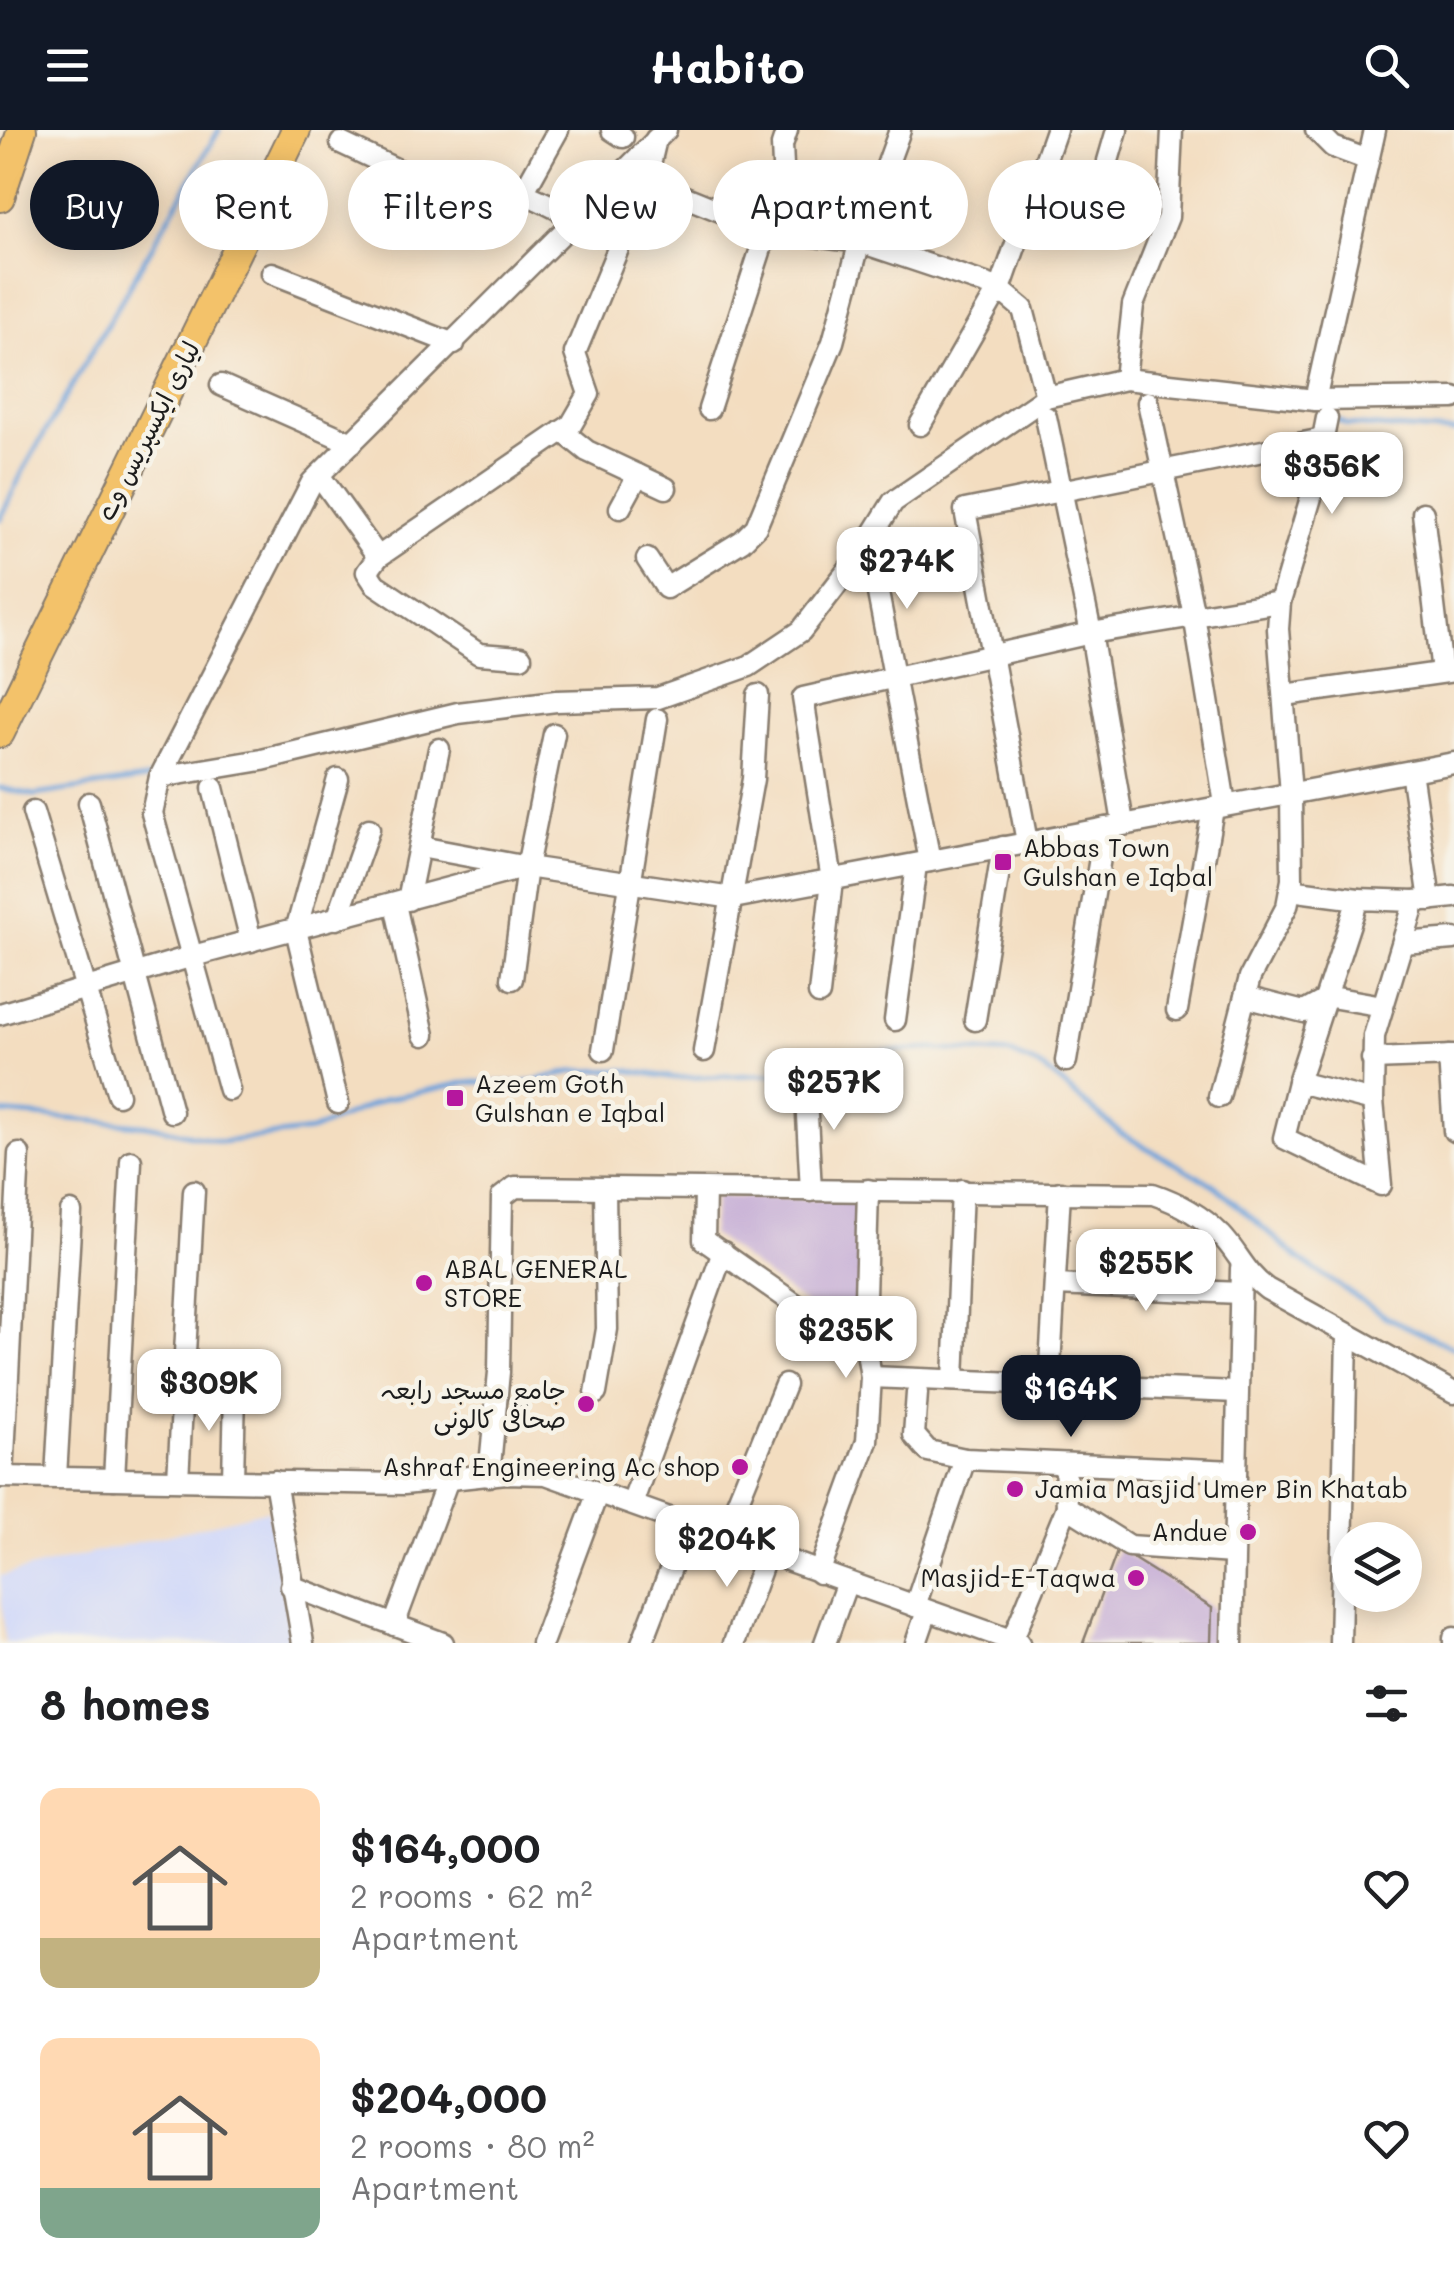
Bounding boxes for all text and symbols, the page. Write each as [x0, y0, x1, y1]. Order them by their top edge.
text: Habito [650, 36, 804, 94]
icon: menu [40, 38, 95, 93]
icon: search [1359, 38, 1414, 93]
chip: Buy [30, 160, 159, 250]
chip: Rent [179, 160, 328, 250]
chip: Filters [348, 160, 529, 250]
chip: New [549, 160, 693, 250]
chip: Apartment [713, 160, 968, 250]
chip: House [988, 160, 1162, 250]
street label: لیاری ایکسپریس وے [88, 336, 207, 526]
pin: $356K [1262, 432, 1402, 517]
text: $356K [1283, 443, 1381, 485]
pin: $274K [837, 527, 977, 612]
text: $274K [859, 538, 955, 580]
place label: Abbas Town Gulshan e Iqbal [1023, 831, 1213, 892]
marker: Abbas Town Gulshan e Iqbal [992, 851, 1014, 873]
pin: $257K [764, 1048, 904, 1133]
text: $257K [786, 1059, 882, 1101]
place label: Azeem Goth Gulshan e Iqbal [475, 1067, 665, 1128]
marker: Azeem Goth Gulshan e Iqbal [444, 1087, 466, 1109]
pin: $255K [1076, 1229, 1216, 1314]
text: $255K [1098, 1240, 1194, 1282]
place label: ABAL GENERAL STORE [444, 1252, 627, 1313]
marker: ABAL GENERAL STORE [413, 1272, 435, 1294]
pin: $235K [776, 1296, 916, 1381]
text: $235K [798, 1307, 894, 1349]
pin: $309K [139, 1349, 279, 1434]
pin: $164K [1001, 1355, 1141, 1440]
text: $309K [159, 1360, 259, 1402]
text: $164K [1024, 1366, 1118, 1408]
place label: جامع مسجد رابعہ صحافی کالونی [381, 1373, 566, 1436]
marker: جامع مسجد رابعہ صحافی کالونی [575, 1393, 597, 1415]
place label: Ashraf Engineering Ac shop [382, 1450, 720, 1482]
marker: Ashraf Engineering Ac shop [729, 1456, 751, 1478]
place label: Jamia Masjid Umer Bin Khatab [1035, 1472, 1408, 1504]
marker: Jamia Masjid Umer Bin Khatab [1004, 1478, 1026, 1500]
pin: $204K [657, 1505, 797, 1590]
place label: Andue [1152, 1515, 1228, 1547]
text: $204K [677, 1516, 777, 1558]
marker: Andue [1237, 1521, 1259, 1543]
map controls [1332, 1522, 1422, 1612]
button: layers [1332, 1522, 1422, 1612]
place label: Masjid-E-Taqwa [921, 1561, 1116, 1593]
marker: Masjid-E-Taqwa [1125, 1567, 1147, 1589]
text: 8 homes [40, 1676, 211, 1731]
icon: filters [1359, 1676, 1414, 1731]
text: $164,000 [350, 1819, 541, 1874]
icon: home [120, 1828, 240, 1948]
icon: heart [1359, 1861, 1414, 1916]
text: 2 rooms · 62 m² [350, 1874, 593, 1916]
text: Apartment [350, 1916, 519, 1958]
text: $204,000 [350, 2069, 547, 2124]
icon: home [120, 2078, 240, 2198]
icon: heart [1359, 2111, 1414, 2166]
text: 2 rooms · 80 m² [350, 2124, 595, 2166]
text: Apartment [350, 2166, 519, 2208]

